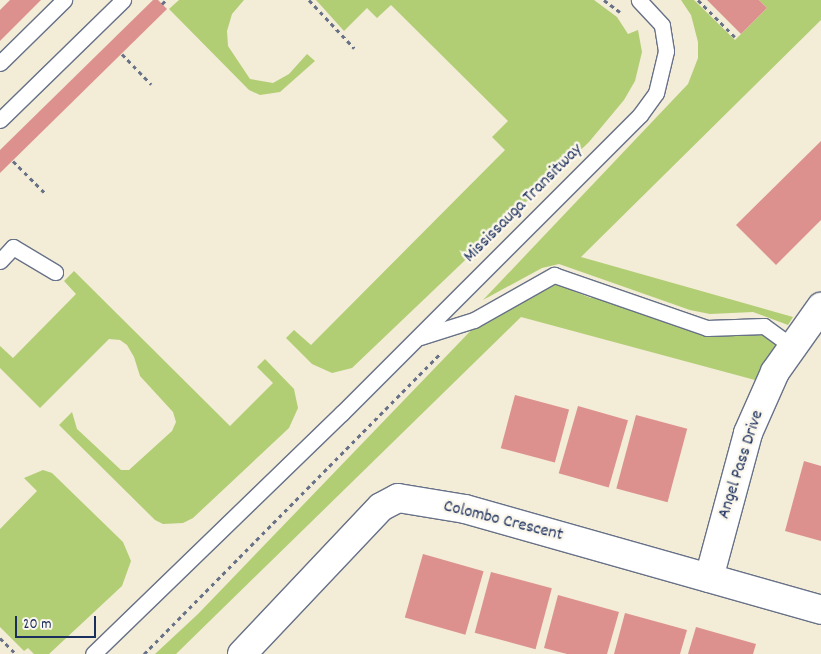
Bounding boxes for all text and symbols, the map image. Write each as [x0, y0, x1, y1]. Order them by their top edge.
street label: Mississauga Transitway [460, 140, 588, 268]
street label: Angel Pass Drive [714, 408, 770, 522]
street label: Colombo Crescent [441, 497, 565, 547]
scale bar [18, 606, 99, 638]
text: 20 m [23, 614, 51, 636]

